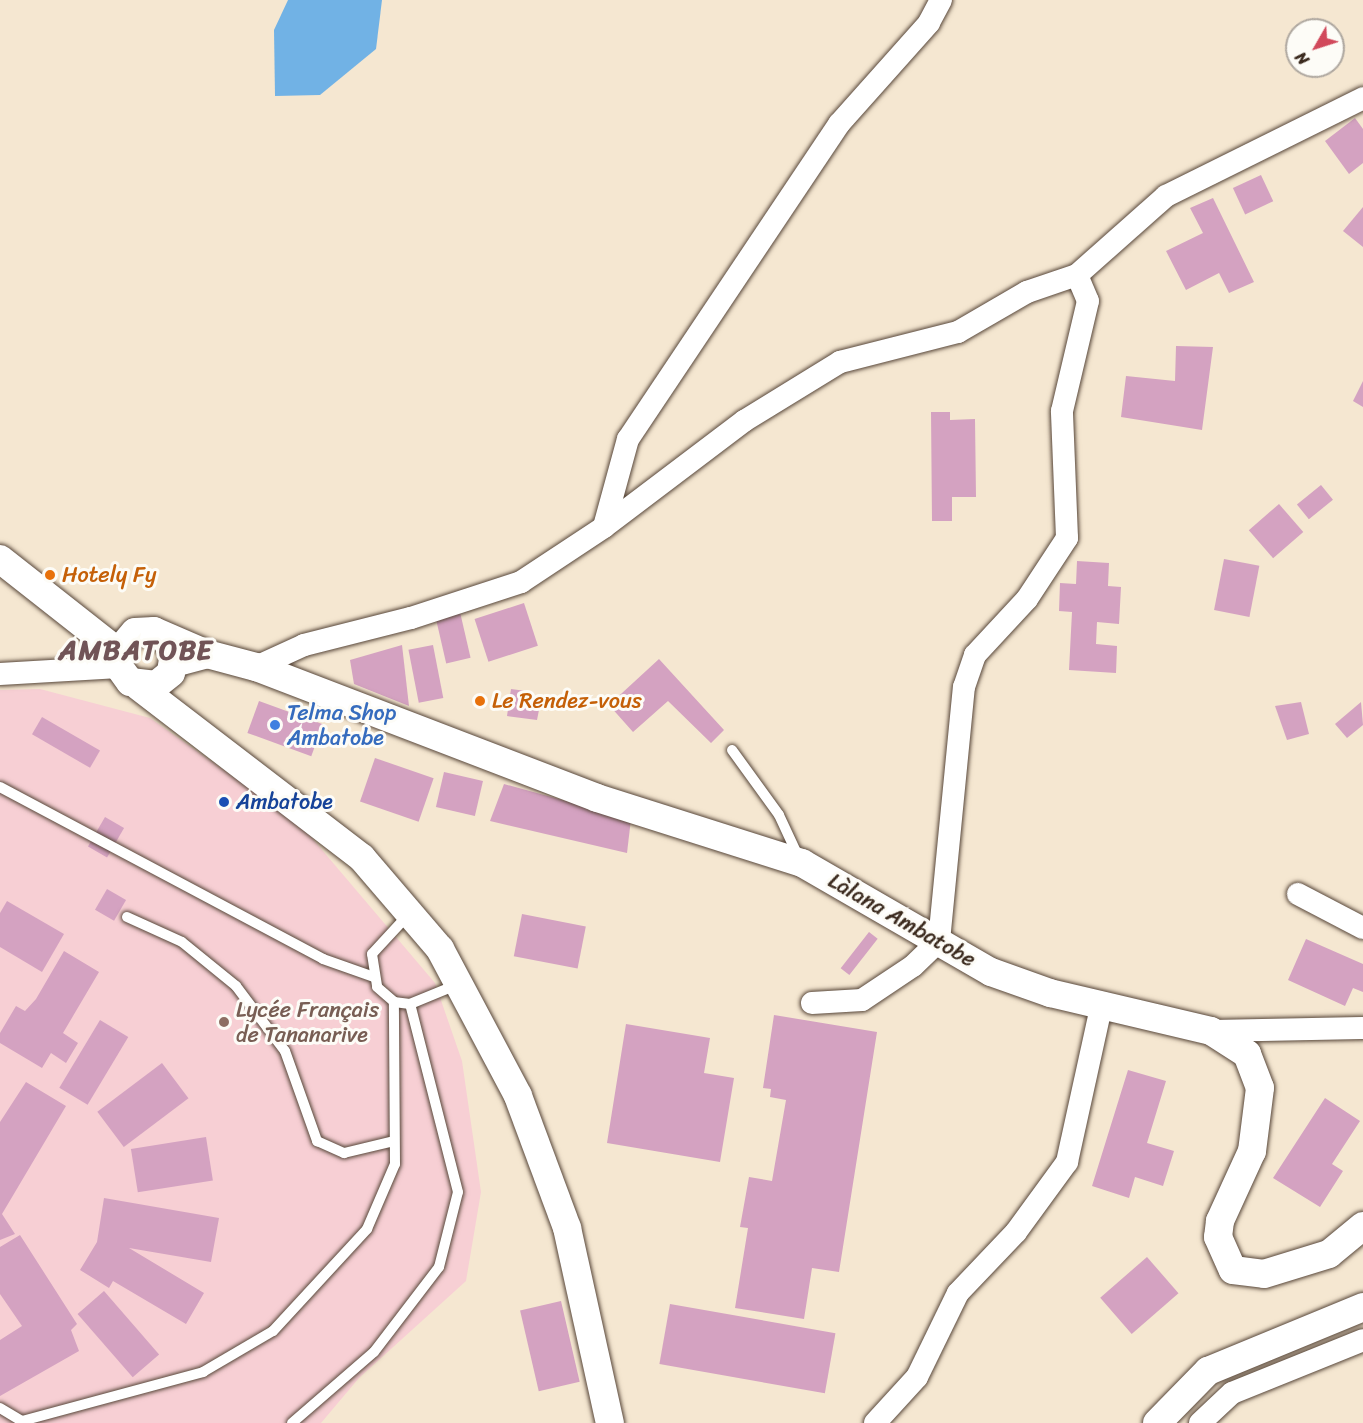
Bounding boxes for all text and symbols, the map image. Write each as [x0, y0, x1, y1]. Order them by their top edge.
north arrow [1285, 18, 1345, 78]
text: N [1287, 45, 1317, 72]
place label: Hotely Fy [62, 562, 156, 588]
marker: Hotely Fy [43, 568, 57, 582]
district label: AMBATOBE [59, 633, 213, 667]
place label: Le Rendez-vous [492, 688, 642, 714]
marker: Le Rendez-vous [473, 694, 487, 708]
place label: Telma Shop Ambatobe [287, 699, 397, 750]
marker: Telma Shop Ambatobe [268, 718, 282, 732]
place label: Ambatobe [236, 789, 333, 815]
marker: Ambatobe [217, 795, 231, 809]
street label: Làlana Ambatobe [824, 868, 980, 972]
place label: Lycée Français de Tananarive [236, 996, 378, 1048]
marker: Lycée Français de Tananarive [217, 1015, 231, 1029]

